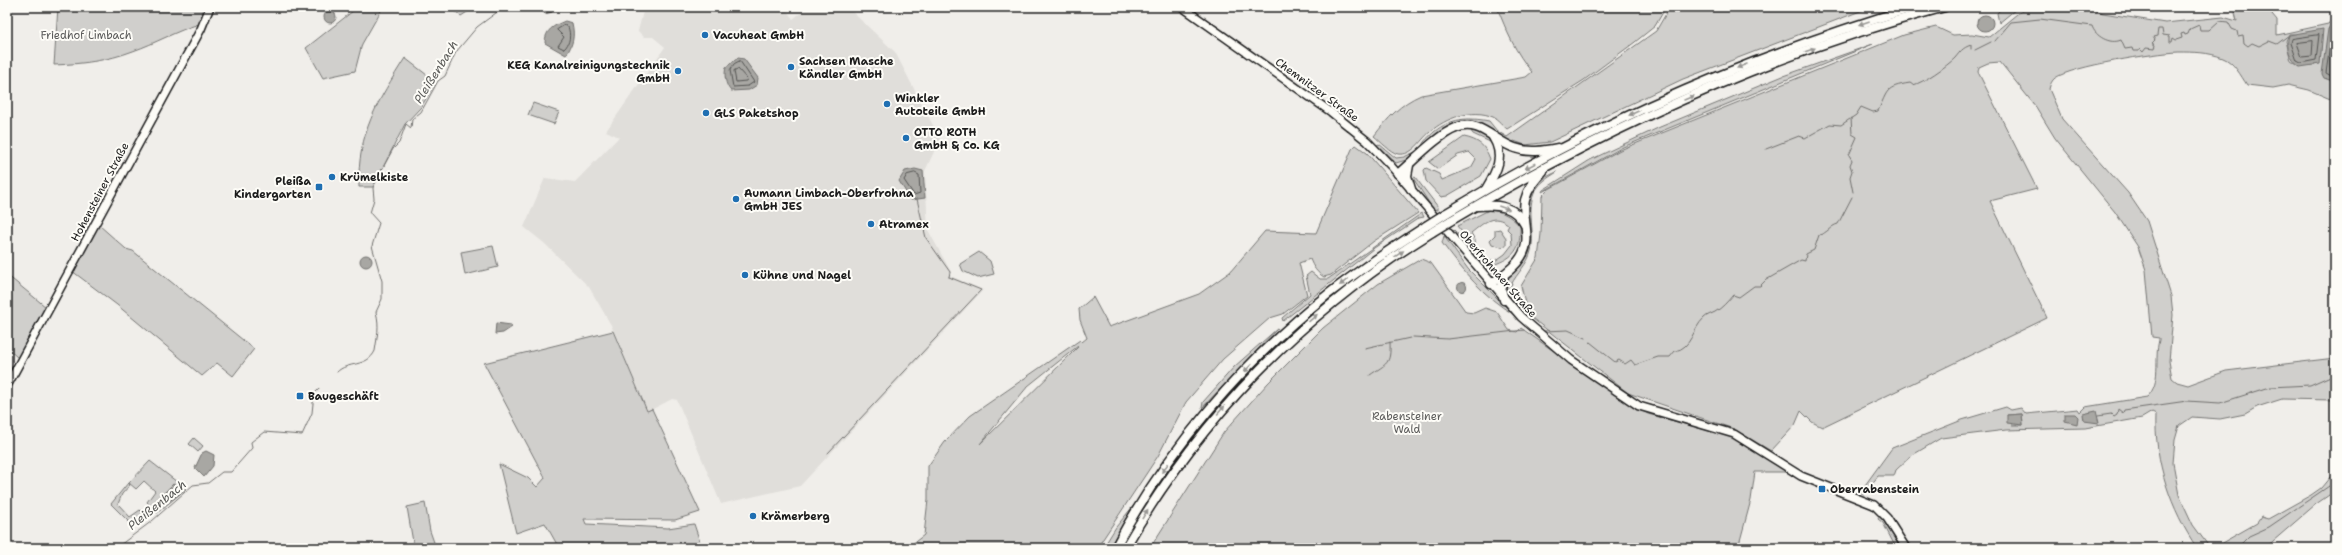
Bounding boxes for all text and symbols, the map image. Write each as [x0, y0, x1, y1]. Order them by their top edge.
one-way arrow [1858, 20, 1870, 26]
park label: Friedhof Limbach [40, 28, 132, 43]
place label: Vacuheat GmbH [713, 28, 804, 43]
marker: Vacuheat GmbH [700, 30, 710, 40]
water label: Pleißenbach [410, 38, 462, 106]
one-way arrow [1804, 47, 1816, 53]
place label: Sachsen Masche Kändler GmbH [799, 54, 894, 82]
street label: Chemnitzer Straße [1272, 55, 1362, 125]
place label: KEG Kanalreinigungstechnik GmbH [507, 58, 670, 86]
marker: Sachsen Masche Kändler GmbH [786, 62, 796, 72]
one-way arrow [1735, 64, 1747, 70]
marker: KEG Kanalreinigungstechnik GmbH [673, 66, 683, 76]
place label: Winkler Autoteile GmbH [895, 91, 986, 119]
one-way arrow [1683, 95, 1695, 101]
marker: Winkler Autoteile GmbH [882, 99, 892, 109]
place label: GLS Paketshop [714, 106, 799, 121]
marker: GLS Paketshop [701, 108, 711, 118]
one-way arrow [1628, 110, 1640, 116]
place label: OTTO ROTH GmbH & Co. KG [914, 125, 1000, 153]
marker: OTTO ROTH GmbH & Co. KG [901, 133, 911, 143]
street label: Hohensteiner Straße [68, 140, 132, 244]
one-way arrow [1524, 162, 1536, 169]
place label: Krümelkiste [340, 170, 409, 185]
marker: Krümelkiste [327, 172, 337, 182]
place label: Pleißa Kindergarten [234, 174, 312, 202]
marker: Pleißa Kindergarten [314, 182, 324, 192]
place label: Aumann Limbach-Oberfrohna GmbH JES [744, 186, 914, 214]
marker: Aumann Limbach-Oberfrohna GmbH JES [731, 194, 741, 204]
one-way arrow [1499, 205, 1511, 211]
place label: Atramex [879, 217, 929, 232]
marker: Atramex [866, 219, 876, 229]
street label: Oberfrohnaer Straße [1456, 227, 1540, 321]
one-way arrow [1394, 250, 1404, 258]
place label: Kühne und Nagel [753, 268, 851, 283]
marker: Kühne und Nagel [740, 270, 750, 280]
one-way arrow [1339, 277, 1350, 286]
one-way arrow [1308, 313, 1319, 322]
one-way arrow [1243, 363, 1252, 373]
place label: Baugeschäft [308, 389, 379, 404]
marker: Baugeschäft [295, 391, 305, 401]
one-way arrow [1217, 404, 1226, 415]
park label: Rabensteiner Wald [1372, 409, 1442, 437]
one-way arrow [1161, 463, 1169, 474]
water label: Pleißenbach [124, 476, 190, 534]
place label: Oberrabenstein [1830, 482, 1920, 497]
marker: Oberrabenstein [1817, 484, 1827, 494]
place label: Krämerberg [761, 509, 830, 524]
one-way arrow [1141, 509, 1149, 519]
marker: Krämerberg [748, 511, 758, 521]

